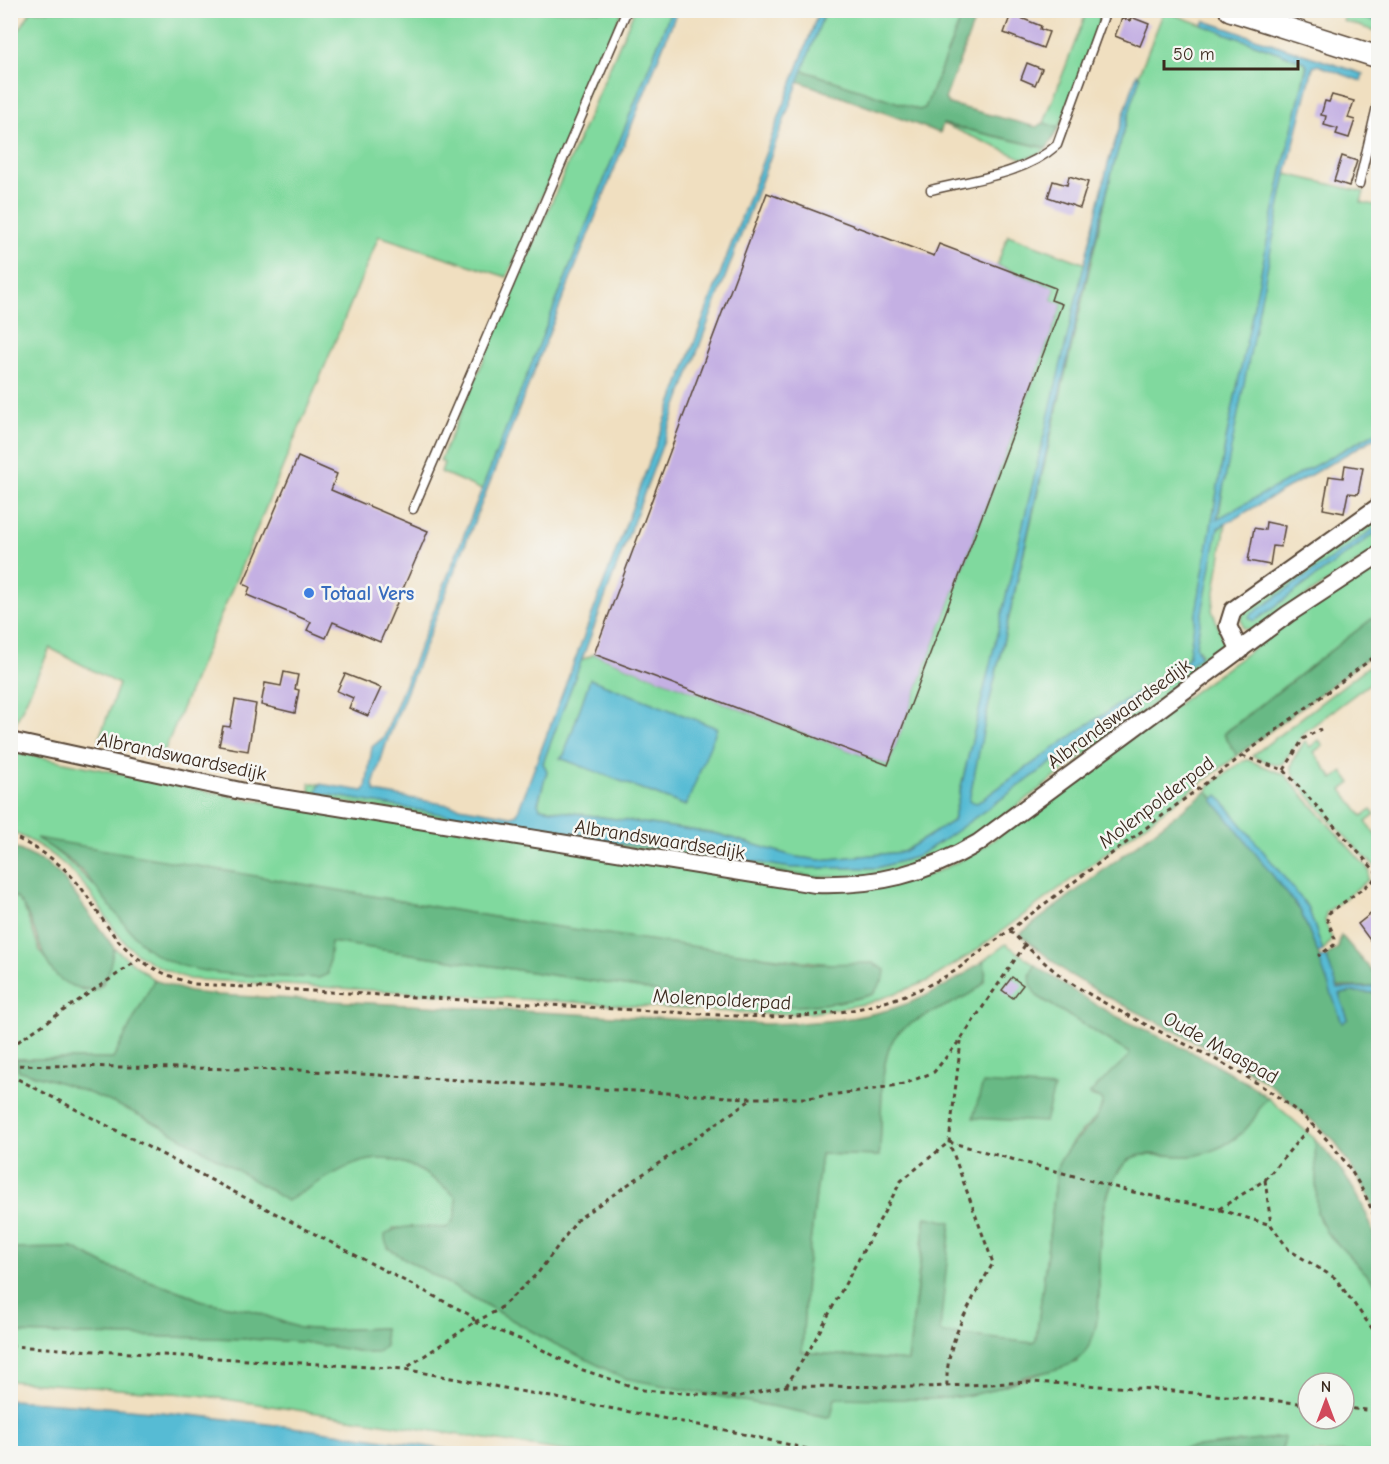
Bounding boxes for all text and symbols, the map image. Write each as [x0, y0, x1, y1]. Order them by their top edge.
scale bar [1164, 33, 1298, 71]
text: 50 m [1173, 44, 1215, 65]
place label: Totaal Vers [321, 582, 414, 605]
marker: Totaal Vers [302, 586, 316, 600]
street label: Albrandswaardsedijk [1043, 653, 1196, 773]
street label: Albrandswaardsedijk [95, 727, 269, 786]
street label: Molenpolderpad [1094, 752, 1219, 853]
street label: Albrandswaardsedijk [573, 815, 747, 864]
street label: Molenpolderpad [652, 984, 792, 1015]
street label: Oude Maaspad [1159, 1006, 1282, 1088]
north arrow [1296, 1371, 1356, 1431]
text: N [1321, 1378, 1331, 1396]

